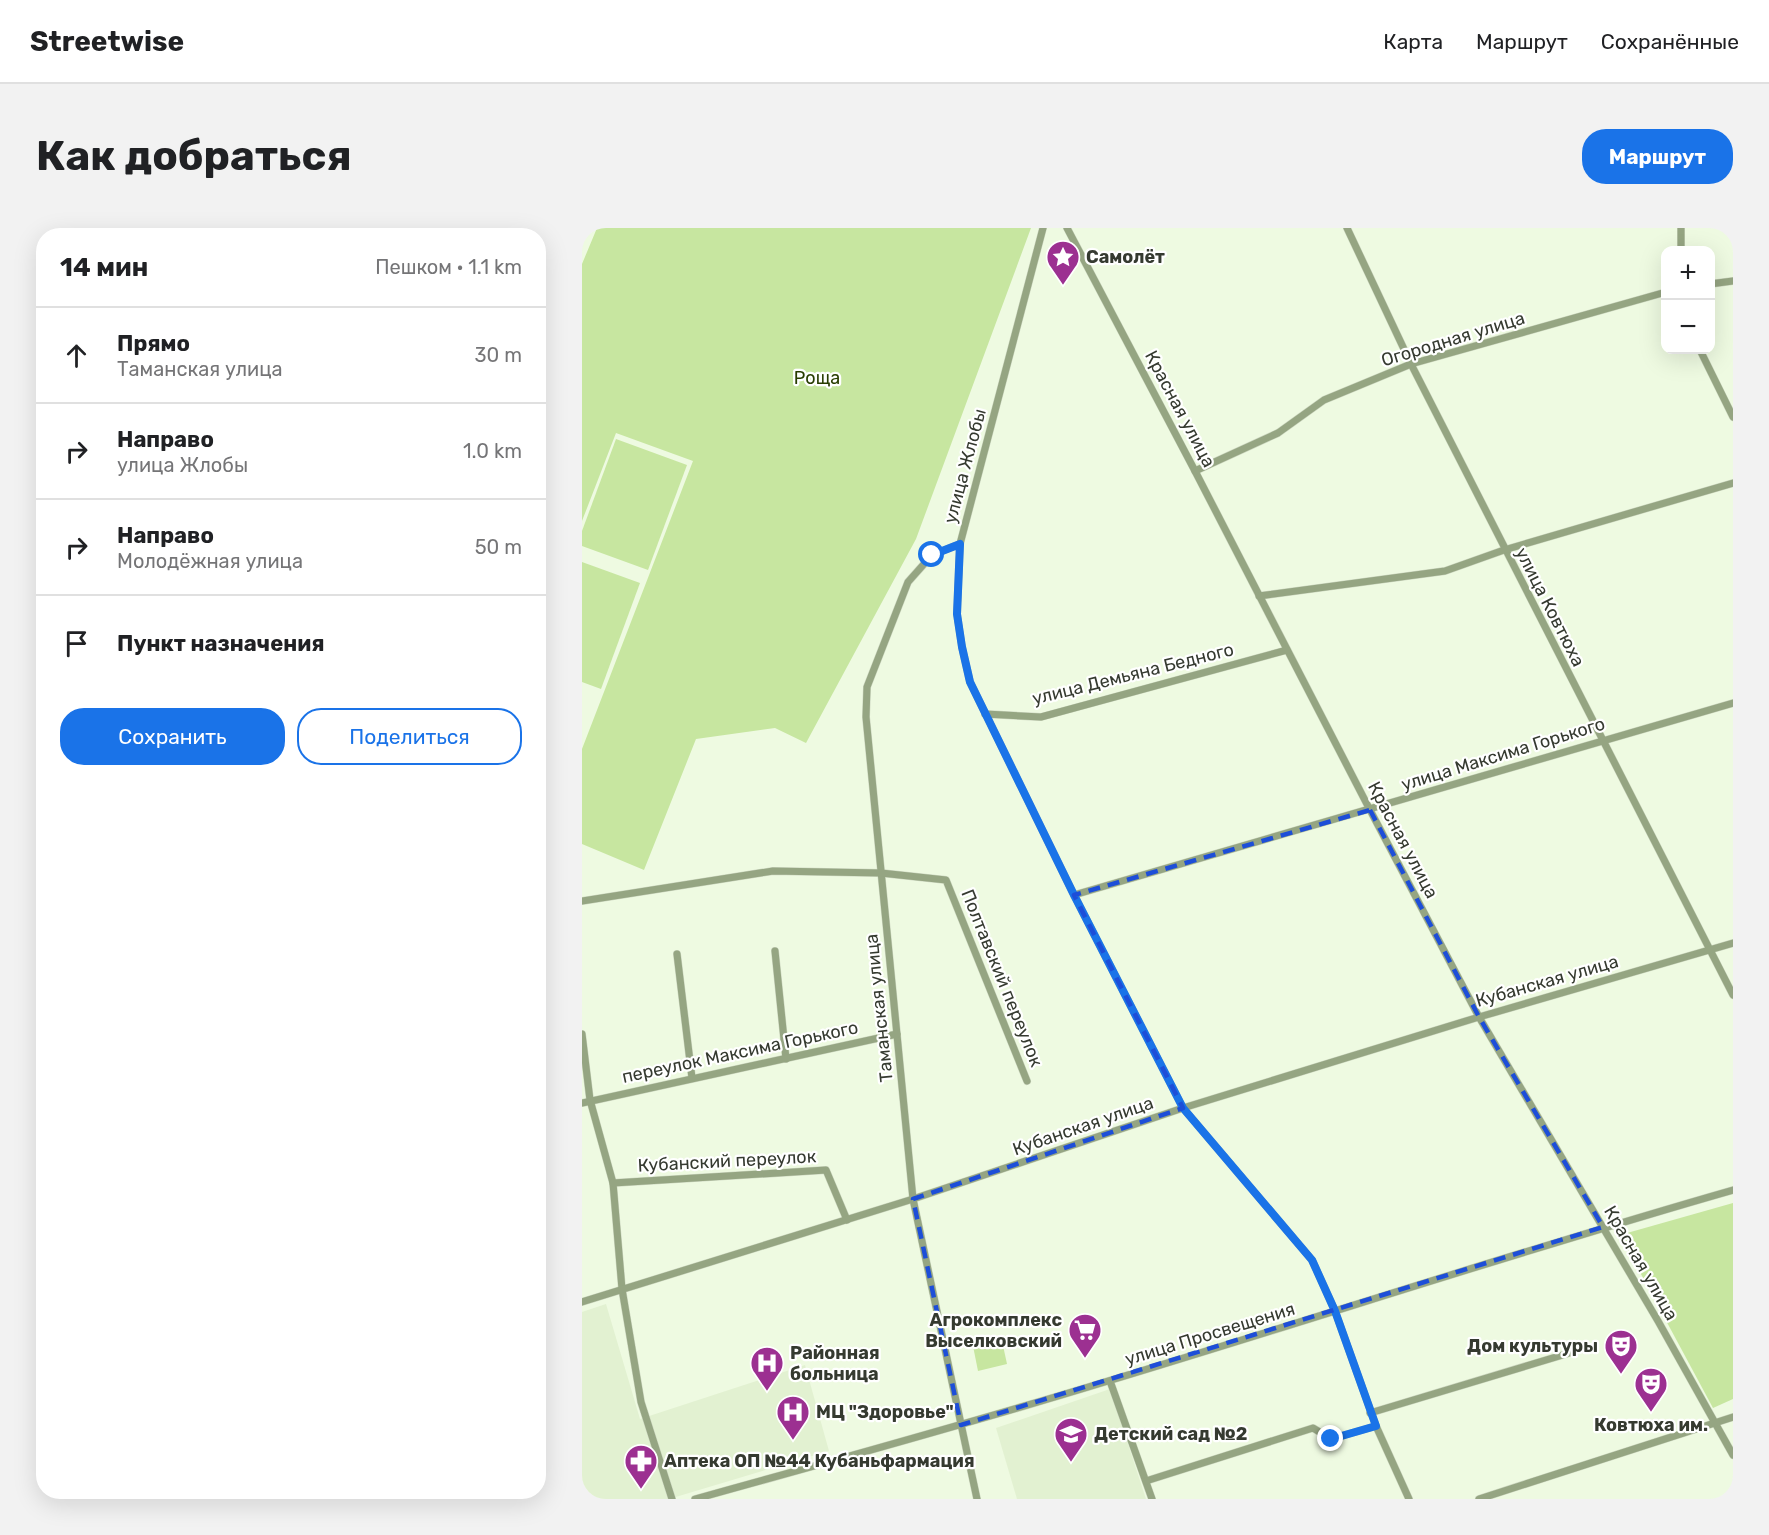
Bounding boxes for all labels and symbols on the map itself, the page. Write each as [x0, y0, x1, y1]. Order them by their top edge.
place icon: Самолёт [1045, 239, 1081, 286]
place label: Самолёт [1086, 246, 1165, 268]
street label: Огородная улица [1379, 307, 1527, 371]
street label: Красная улица [1140, 347, 1220, 471]
park label: Роща [794, 367, 840, 389]
street label: улица Жлобы [939, 406, 991, 526]
route start [918, 541, 944, 567]
street label: улица Ковтюха [1511, 544, 1589, 670]
street label: улица Демьяна Бедного [1030, 638, 1236, 710]
street label: улица Максима Горького [1398, 713, 1608, 795]
street label: Красная улица [1363, 778, 1443, 902]
street label: Полтавский переулок [956, 886, 1048, 1070]
street label: Таманская улица [860, 933, 898, 1083]
street label: Кубанская улица [1473, 950, 1621, 1012]
street label: переулок Максима Горького [620, 1016, 860, 1088]
street label: Кубанская улица [1010, 1092, 1156, 1160]
street label: Кубанский переулок [637, 1145, 817, 1177]
street label: Красная улица [1599, 1202, 1683, 1324]
street label: улица Просвещения [1122, 1298, 1298, 1370]
place label: Агрокомплекс Выселковский [925, 1309, 1062, 1352]
supermarket icon: Агрокомплекс Выселковский [1067, 1312, 1103, 1359]
theatre icon: Дом культуры [1603, 1328, 1639, 1375]
place label: Дом культуры [1467, 1335, 1598, 1357]
place label: Районная больница [790, 1342, 880, 1385]
hospital icon: Районная больница [749, 1345, 785, 1392]
theatre icon: Ковтюха им. [1633, 1366, 1669, 1413]
hospital icon: МЦ "Здоровье" [775, 1394, 811, 1441]
place label: МЦ "Здоровье" [816, 1401, 954, 1423]
place label: Ковтюха им. [1594, 1414, 1708, 1436]
school or university icon: Детский сад №2 [1053, 1416, 1089, 1463]
place label: Детский сад №2 [1094, 1423, 1248, 1445]
route end [1317, 1425, 1343, 1451]
pharmacy icon: Аптека ОП №44 Кубаньфармация [623, 1443, 659, 1490]
place label: Аптека ОП №44 Кубаньфармация [664, 1450, 975, 1472]

